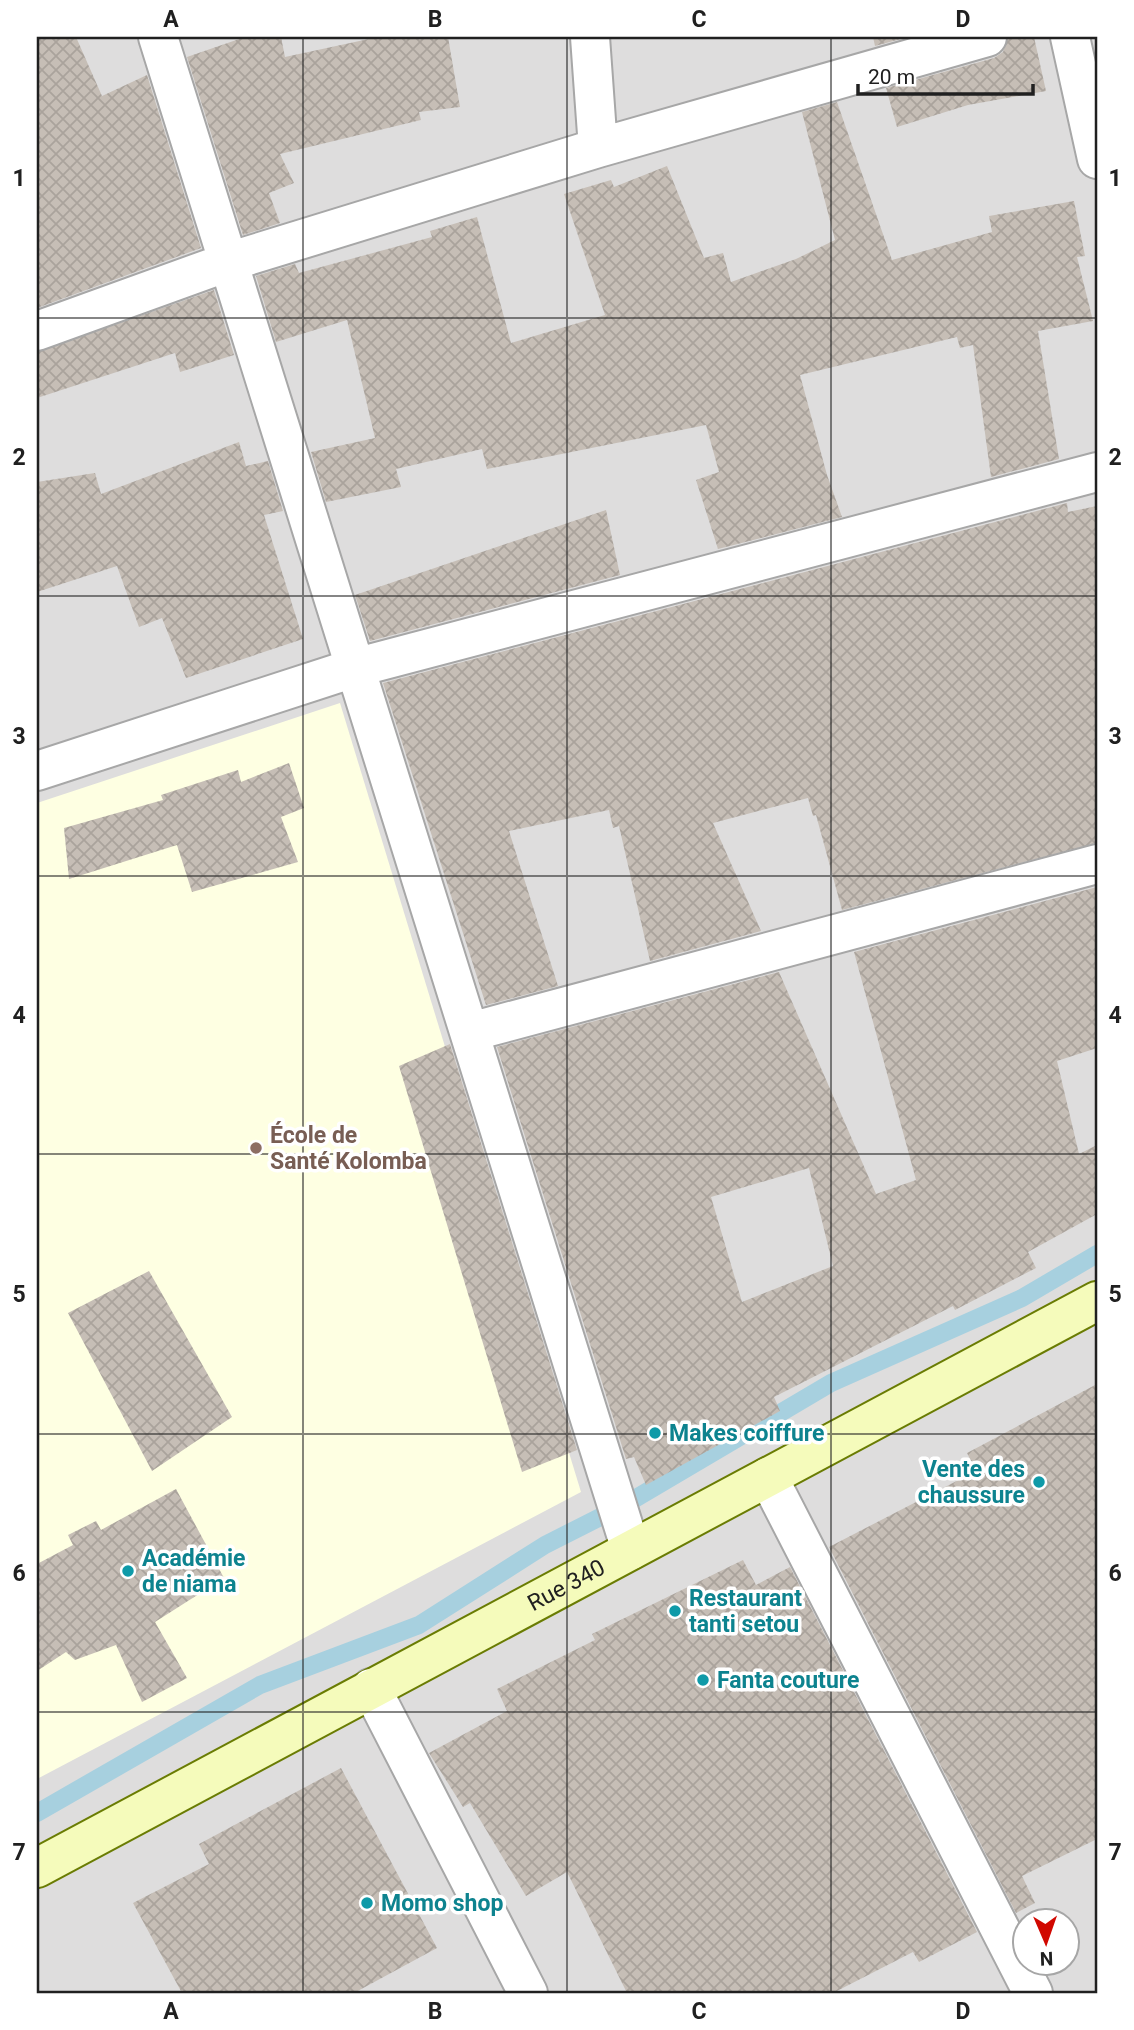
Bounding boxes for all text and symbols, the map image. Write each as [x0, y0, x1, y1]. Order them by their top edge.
text: A [163, 6, 179, 33]
text: B [428, 6, 442, 33]
text: C [691, 6, 707, 33]
text: D [956, 6, 970, 33]
scale bar [858, 52, 1032, 96]
text: 20 m [868, 65, 915, 89]
text: 1 [12, 165, 26, 192]
text: 1 [1108, 165, 1122, 192]
text: 2 [12, 444, 26, 471]
text: 2 [1108, 444, 1122, 471]
text: 3 [12, 723, 26, 750]
text: 3 [1108, 723, 1122, 750]
text: 4 [12, 1002, 26, 1029]
text: 4 [1108, 1002, 1122, 1029]
place label: École de Santé Kolomba [270, 1121, 427, 1175]
marker: École de Santé Kolomba [248, 1140, 264, 1156]
text: 5 [12, 1281, 26, 1308]
text: 5 [1108, 1281, 1122, 1308]
place label: Makes coiffure [669, 1420, 825, 1447]
marker: Makes coiffure [647, 1425, 663, 1441]
place label: Vente des chaussure [918, 1456, 1025, 1509]
marker: Vente des chaussure [1031, 1474, 1047, 1490]
place label: Académie de niama [142, 1545, 246, 1598]
street label: Rue 340 [523, 1553, 609, 1617]
text: 6 [12, 1560, 26, 1587]
text: 6 [1108, 1560, 1122, 1587]
marker: Académie de niama [120, 1563, 136, 1579]
place label: Restaurant tanti setou [689, 1585, 802, 1638]
marker: Restaurant tanti setou [667, 1603, 683, 1619]
place label: Fanta couture [717, 1667, 859, 1694]
marker: Fanta couture [695, 1672, 711, 1688]
text: 7 [12, 1839, 26, 1866]
text: 7 [1108, 1839, 1122, 1866]
place label: Momo shop [381, 1890, 503, 1917]
marker: Momo shop [359, 1895, 375, 1911]
north arrow [1012, 1908, 1082, 1978]
text: N [1039, 1947, 1054, 1970]
text: A [163, 1998, 179, 2025]
text: B [428, 1998, 442, 2025]
text: C [691, 1998, 707, 2025]
text: D [956, 1998, 970, 2025]

